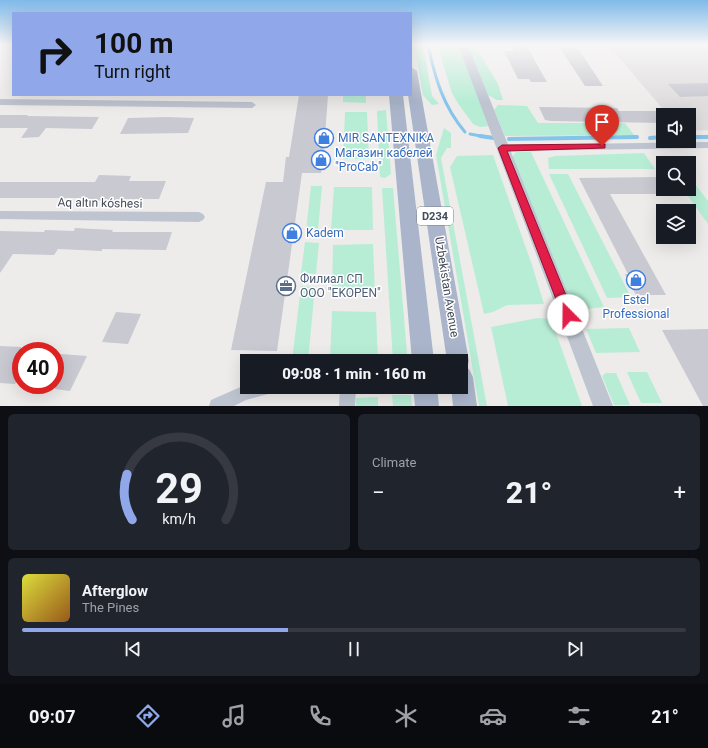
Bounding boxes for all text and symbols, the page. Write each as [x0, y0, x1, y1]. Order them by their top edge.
text: 100 m [94, 27, 173, 60]
icon: right [28, 28, 80, 80]
text: Turn right [94, 61, 171, 82]
pin [585, 105, 619, 146]
map controls [656, 108, 696, 244]
button: sound [656, 108, 696, 148]
icon: arrive [591, 111, 613, 133]
shop icon: MIR SANTEXNIKA [313, 127, 335, 149]
place label: MIR SANTEXNIKA [338, 131, 434, 145]
place label: Магазин кабелей "ProCab" [335, 146, 433, 174]
shop icon: Магазин кабелей "ProCab" [310, 149, 332, 171]
button: search [656, 156, 696, 196]
street label: Aq altın kóshesi [57, 195, 143, 211]
button: layers [656, 204, 696, 244]
road number: D234 [417, 207, 453, 225]
shop icon: Kadem [281, 222, 303, 244]
place label: Kadem [306, 226, 344, 240]
street label: Uzbekistan Avenue [432, 236, 462, 338]
shop icon: Estel Professional [625, 269, 647, 291]
place label: Филиал СП OOO "EKOPEN" [300, 272, 381, 300]
office icon: Филиал СП OOO "EKOPEN" [275, 275, 297, 297]
place label: Estel Professional [603, 293, 669, 321]
position arrow [547, 294, 589, 336]
speed limit sign: 40 [12, 342, 64, 394]
text: 09:08 · 1 min · 160 m [282, 365, 426, 383]
text: Climate [372, 455, 416, 470]
text: 29 [155, 464, 203, 513]
text: 21° [506, 475, 552, 510]
text: − [372, 480, 385, 505]
text: + [674, 480, 686, 505]
text: km/h [162, 511, 196, 527]
text: Afterglow [82, 582, 148, 600]
text: The Pines [82, 600, 139, 615]
icon: previous [122, 638, 144, 660]
icon: pause [343, 638, 365, 660]
icon: next [564, 638, 586, 660]
icon: directions [134, 702, 162, 730]
icon: music [220, 702, 248, 730]
icon: phone [306, 702, 334, 730]
icon: climate [392, 702, 420, 730]
icon: car [479, 702, 507, 730]
icon: filters [565, 702, 593, 730]
text: 09:07 [29, 706, 76, 727]
text: 21° [651, 706, 679, 727]

